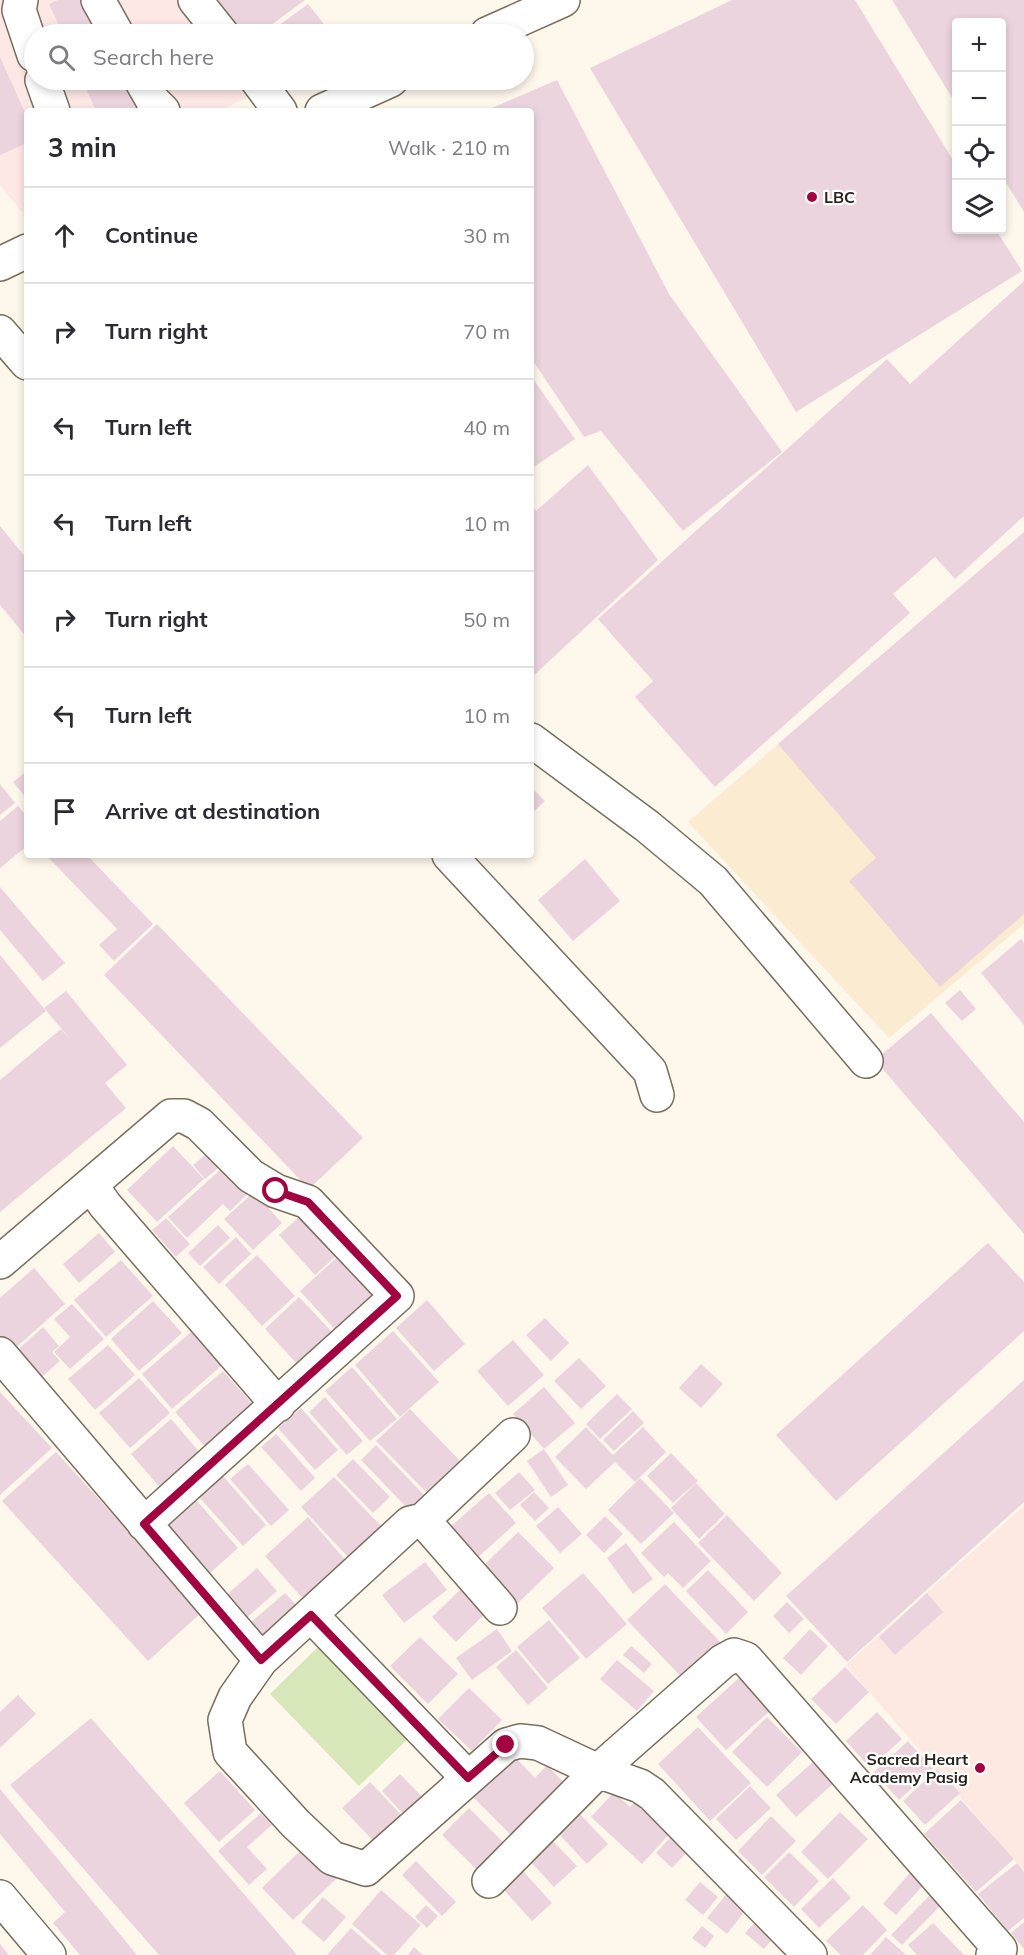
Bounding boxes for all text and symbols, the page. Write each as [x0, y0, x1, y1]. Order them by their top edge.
map controls [952, 18, 1006, 234]
button: + [952, 18, 1006, 72]
search box [24, 24, 534, 90]
icon: search [45, 41, 78, 74]
text: Search here [93, 43, 214, 71]
button: − [952, 72, 1006, 126]
button: locate [952, 126, 1006, 180]
text: 3 min [48, 131, 117, 164]
text: Walk · 210 m [388, 135, 510, 160]
button: layers [952, 180, 1006, 234]
place label: LBC [824, 187, 855, 207]
marker: LBC [805, 190, 819, 204]
icon: ahead [48, 219, 81, 252]
text: Continue [105, 221, 198, 249]
text: 30 m [463, 223, 510, 248]
icon: right [48, 315, 81, 348]
text: Turn right [105, 317, 208, 345]
text: 70 m [463, 319, 510, 344]
icon: left [48, 411, 81, 444]
text: Turn left [105, 413, 192, 441]
text: 40 m [463, 415, 510, 440]
icon: left [48, 507, 81, 540]
text: Turn left [105, 509, 192, 537]
text: 10 m [463, 511, 510, 536]
icon: right [48, 603, 81, 636]
text: Turn right [105, 605, 208, 633]
text: 50 m [463, 607, 510, 632]
icon: left [48, 699, 81, 732]
text: Turn left [105, 701, 192, 729]
text: 10 m [463, 703, 510, 728]
icon: arrive [48, 795, 81, 828]
text: Arrive at destination [105, 797, 320, 825]
route start [262, 1177, 288, 1203]
route end [492, 1731, 518, 1757]
place label: Sacred Heart Academy Pasig [850, 1749, 968, 1787]
marker: Sacred Heart Academy Pasig [973, 1761, 987, 1775]

